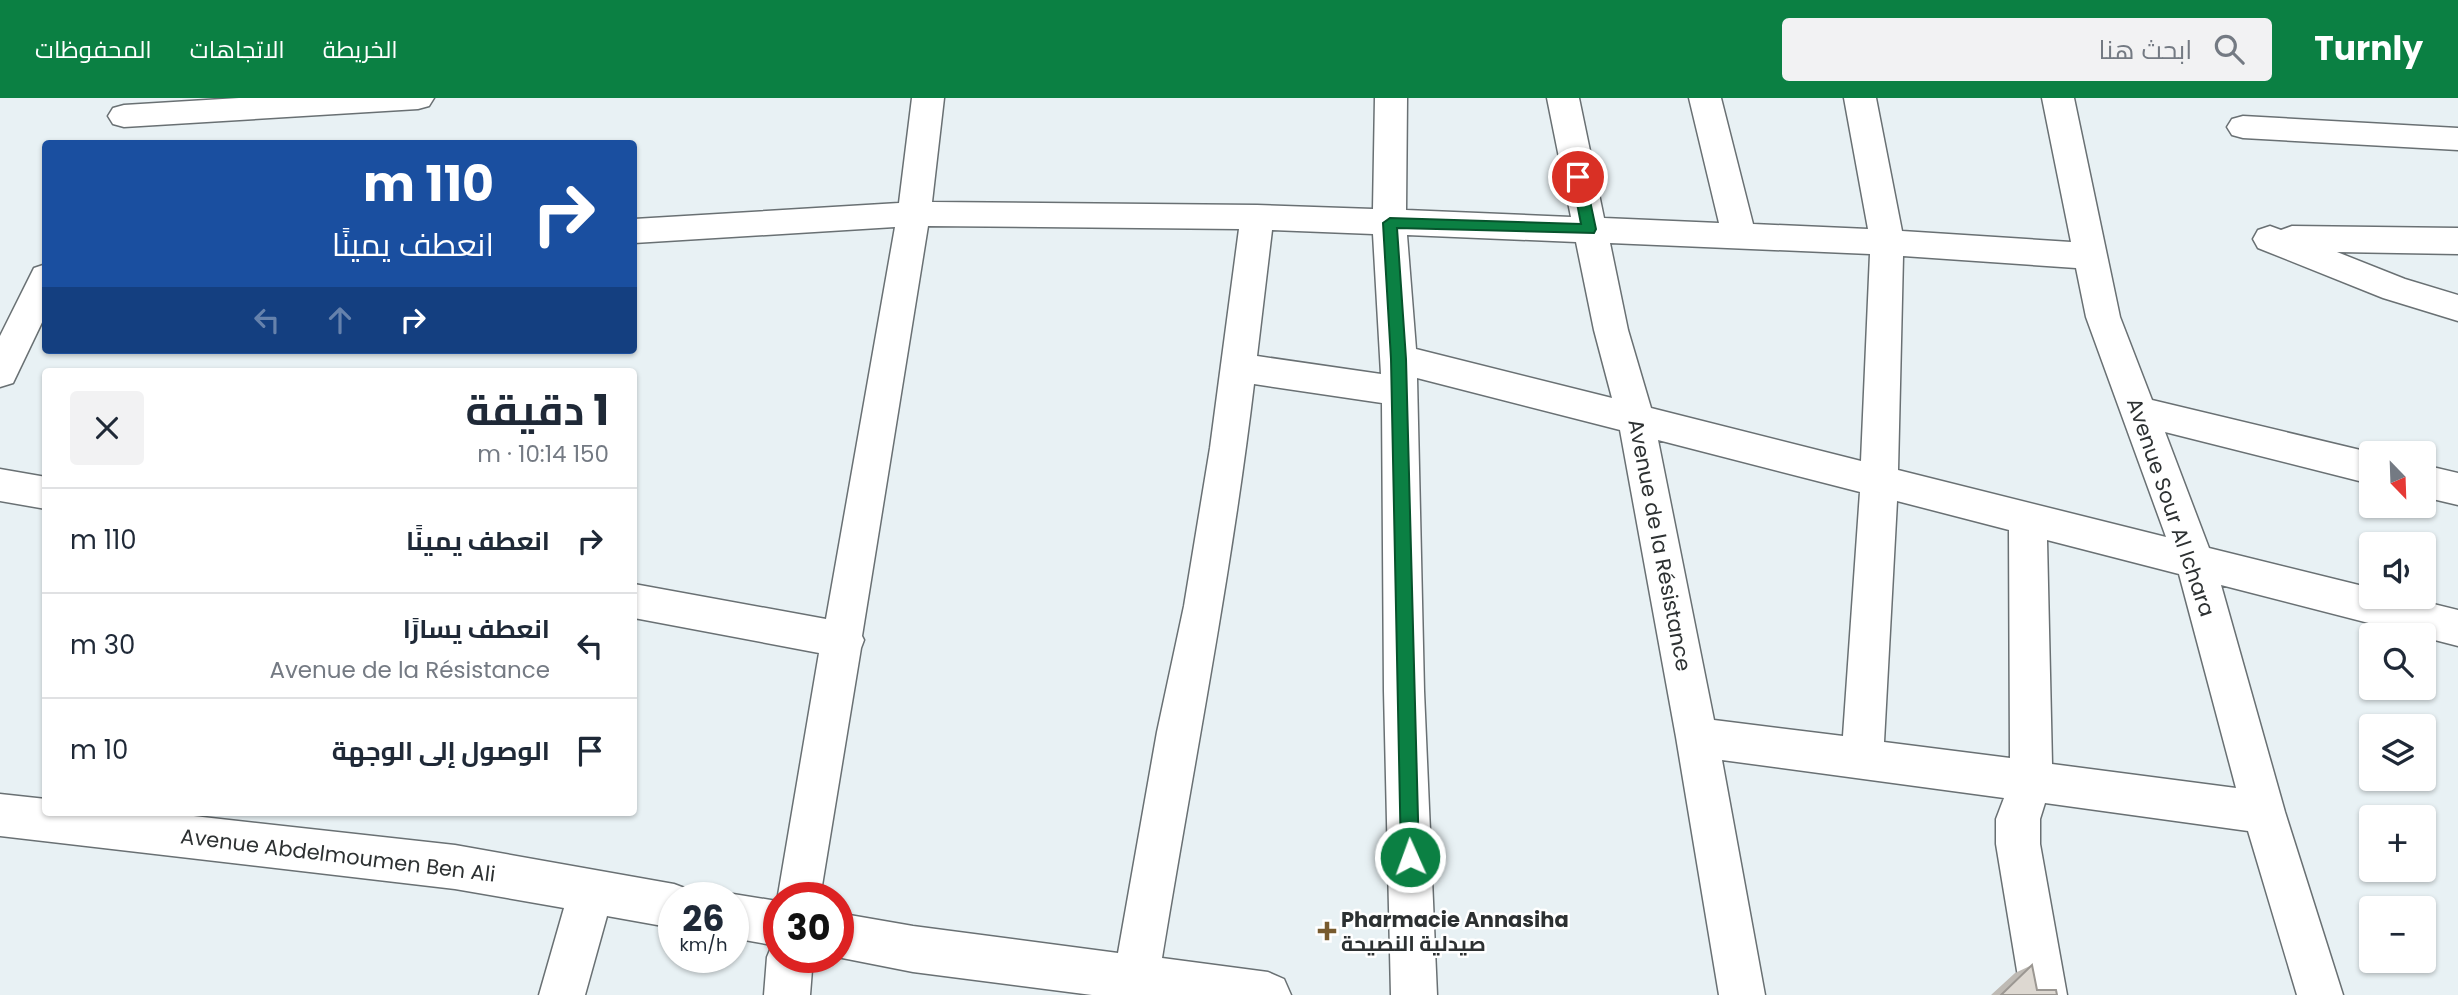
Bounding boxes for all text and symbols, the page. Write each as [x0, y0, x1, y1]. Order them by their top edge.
search box [1782, 18, 2272, 81]
text: Turnly [2314, 25, 2423, 72]
icon: search [2210, 30, 2248, 68]
text: ابحث هنا [2098, 32, 2192, 68]
text: المحفوظات [35, 33, 152, 66]
text: الاتجاهات [190, 33, 285, 66]
text: الخريطة [323, 33, 398, 66]
pin [1548, 147, 1608, 207]
text: 110 m [363, 150, 494, 218]
icon: arrive [1559, 158, 1597, 196]
icon: right [518, 168, 609, 259]
text: انعطف يمينًا [332, 222, 494, 267]
icon: left [248, 301, 286, 339]
icon: ahead [321, 301, 359, 339]
icon: right [394, 301, 432, 339]
text: 1 دقيقة [466, 381, 609, 440]
button: close [70, 391, 144, 465]
street label: Avenue Sour Al Ichara [2120, 394, 2222, 620]
street label: Avenue de la Résistance [1621, 416, 1699, 674]
text: 150 m · 10:14 [477, 438, 609, 470]
north arrow [2359, 441, 2436, 518]
map controls [2359, 441, 2436, 973]
text: 110 m [70, 522, 137, 558]
icon: right [571, 522, 609, 560]
text: انعطف يمينًا [406, 523, 550, 559]
button: sound [2359, 532, 2436, 609]
text: انعطف يسارًا [403, 611, 550, 647]
button: search [2359, 623, 2436, 700]
text: 30 m [70, 627, 135, 663]
icon: left [571, 627, 609, 665]
text: Avenue de la Résistance [269, 654, 550, 686]
button: layers [2359, 714, 2436, 791]
text: 10 m [70, 732, 128, 768]
icon: arrive [571, 732, 609, 770]
text: الوصول إلى الوجهة [332, 733, 550, 769]
button: + [2359, 805, 2436, 882]
position arrow [1373, 820, 1447, 894]
street label: Avenue Abdelmoumen Ben Ali [179, 821, 497, 889]
speed limit sign: 30 [763, 882, 854, 973]
text: 26 [682, 894, 725, 943]
button: − [2359, 896, 2436, 973]
place label: Pharmacie Annasiha صيدلية النصيحة [1341, 905, 1569, 958]
marker: Pharmacie Annasiha صيدلية النصيحة [1319, 923, 1335, 939]
text: km/h [680, 932, 727, 957]

